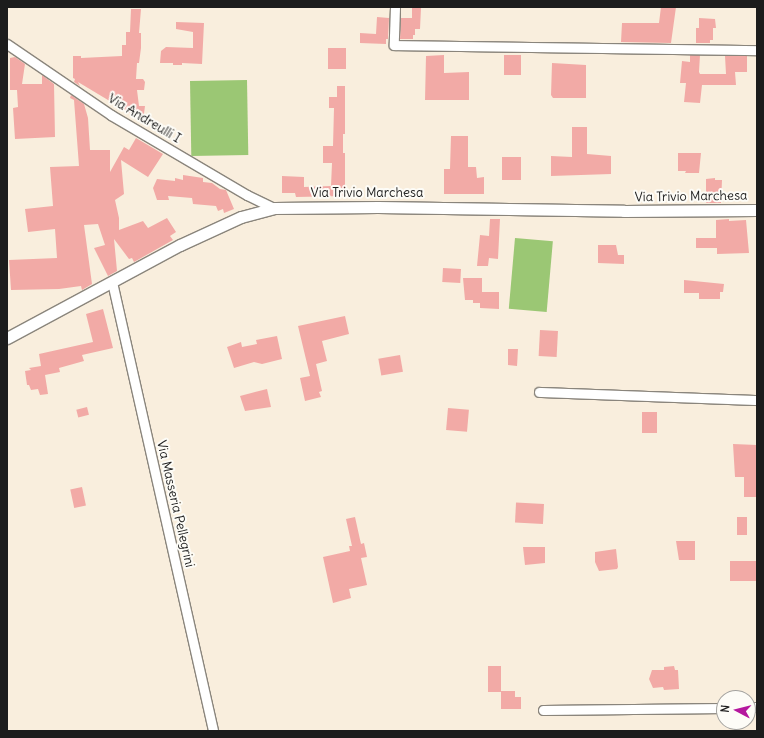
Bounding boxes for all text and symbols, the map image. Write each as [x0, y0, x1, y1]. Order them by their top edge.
street label: Via Andreulli I [105, 91, 183, 147]
street label: Via Trivio Marchesa [311, 185, 423, 201]
street label: Via Trivio Marchesa [634, 188, 748, 206]
street label: Via Masseria Pellegrini [153, 439, 197, 569]
north arrow [716, 690, 756, 730]
text: N [718, 704, 732, 713]

